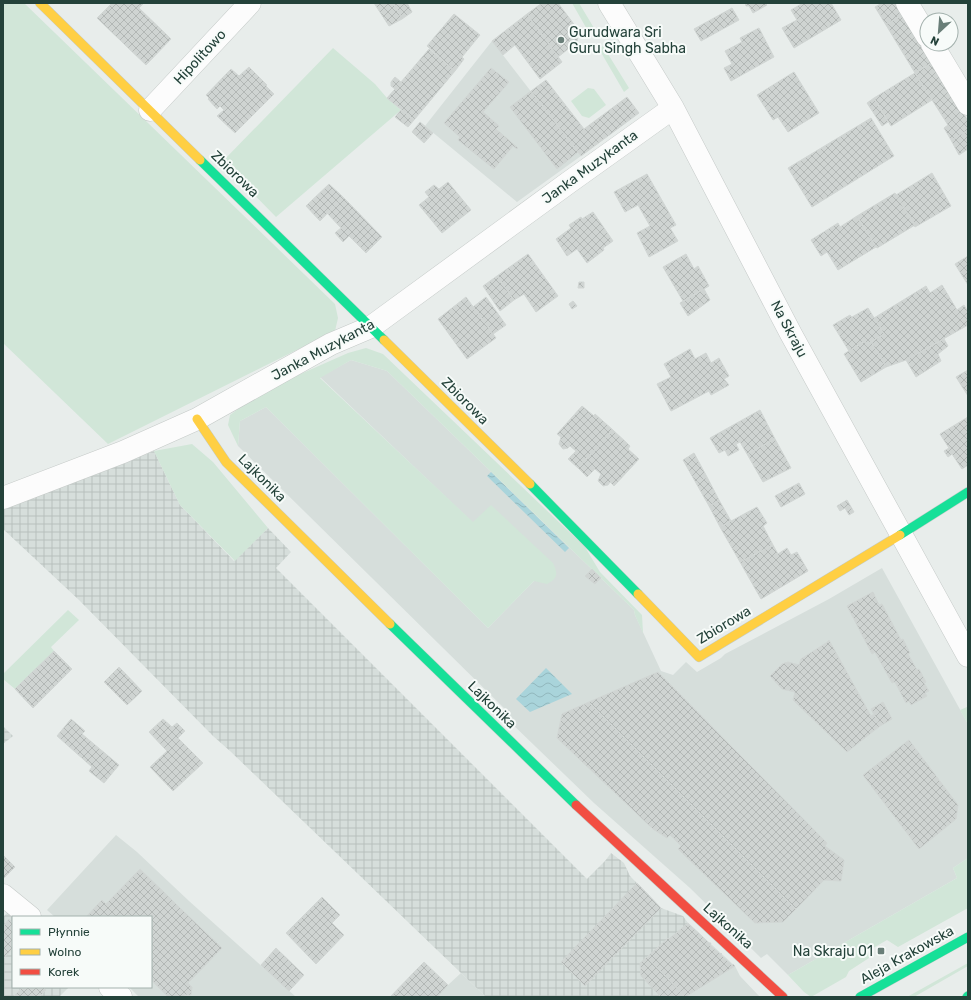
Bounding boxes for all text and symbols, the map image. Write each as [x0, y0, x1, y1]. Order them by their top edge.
north arrow [919, 12, 959, 52]
place label: Gurudwara Sri Guru Singh Sabha [569, 24, 686, 57]
street label: Hipolitowo [170, 26, 230, 88]
text: N [928, 33, 941, 48]
marker: Gurudwara Sri Guru Singh Sabha [556, 35, 566, 45]
street label: Janka Muzykanta [539, 127, 641, 207]
street label: Zbiorowa [208, 147, 262, 201]
street label: Na Skraju [767, 298, 811, 360]
street label: Janka Muzykanta [269, 316, 377, 384]
street label: Zbiorowa [438, 374, 492, 428]
street label: Lajkonika [234, 450, 290, 506]
street label: Zbiorowa [694, 602, 754, 648]
street label: Lajkonika [464, 678, 520, 732]
street label: Lajkonika [700, 899, 756, 953]
legend [12, 916, 152, 988]
street label: Aleja Krakowska [857, 922, 957, 988]
text: Płynnie [48, 925, 90, 939]
place label: Na Skraju 01 [793, 943, 873, 960]
text: Wolno [48, 945, 81, 959]
marker: Na Skraju 01 [876, 946, 886, 956]
text: Korek [48, 965, 80, 979]

